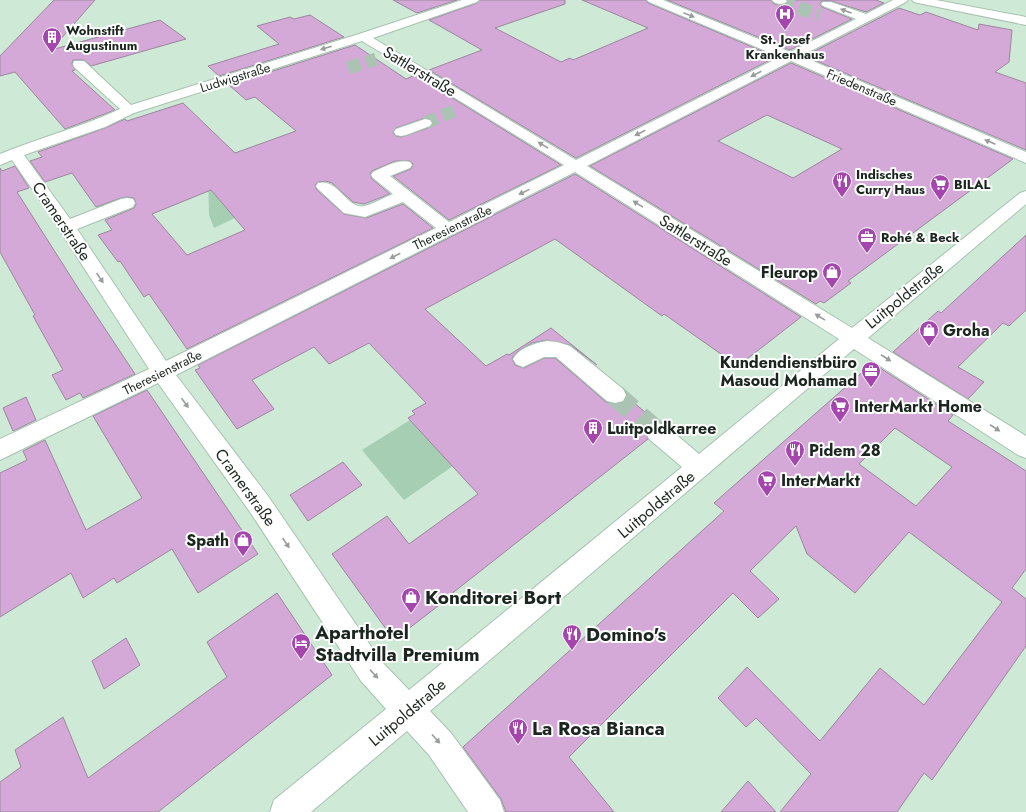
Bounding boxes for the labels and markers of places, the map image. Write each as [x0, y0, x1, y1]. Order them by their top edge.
hospital icon: St. Josef Krankenhaus [774, 3, 796, 31]
place label: Wohnstift Augustinum [65, 21, 137, 55]
building icon: Wohnstift Augustinum [41, 26, 63, 54]
place label: St. Josef Krankenhaus [746, 30, 825, 64]
place label: Indisches Curry Haus [856, 165, 925, 199]
restaurant icon: Indisches Curry Haus [831, 170, 853, 198]
supermarket icon: BILAL [929, 173, 951, 201]
place label: BILAL [954, 175, 991, 194]
office icon: Rohé & Beck [856, 226, 878, 254]
place label: Rohé & Beck [881, 228, 960, 247]
place label: Fleurop [761, 261, 818, 284]
shop icon: Fleurop [821, 261, 843, 289]
shop icon: Groha [918, 319, 940, 347]
place label: Groha [943, 319, 990, 342]
place label: Kundendienstbüro Masoud Mohamad [720, 351, 857, 392]
office icon: Kundendienstbüro Masoud Mohamad [860, 360, 882, 388]
supermarket icon: InterMarkt Home [829, 395, 851, 423]
place label: InterMarkt Home [854, 395, 982, 418]
building icon: Luitpoldkarree [582, 417, 604, 445]
place label: Luitpoldkarree [607, 417, 716, 440]
restaurant icon: Pidem 28 [784, 439, 806, 467]
place label: Pidem 28 [809, 439, 881, 462]
supermarket icon: InterMarkt [756, 469, 778, 497]
place label: InterMarkt [781, 469, 861, 492]
place label: Spath [186, 529, 229, 552]
shop icon: Spath [232, 529, 254, 557]
place label: Konditorei Bort [425, 584, 561, 611]
shop icon: Konditorei Bort [400, 586, 422, 614]
place label: Aparthotel Stadtvilla Premium [314, 619, 480, 668]
place label: Domino's [586, 621, 666, 648]
restaurant icon: Domino's [561, 623, 583, 651]
hotel icon: Aparthotel Stadtvilla Premium [290, 632, 312, 660]
place label: La Rosa Bianca [532, 715, 665, 742]
restaurant icon: La Rosa Bianca [507, 717, 529, 745]

